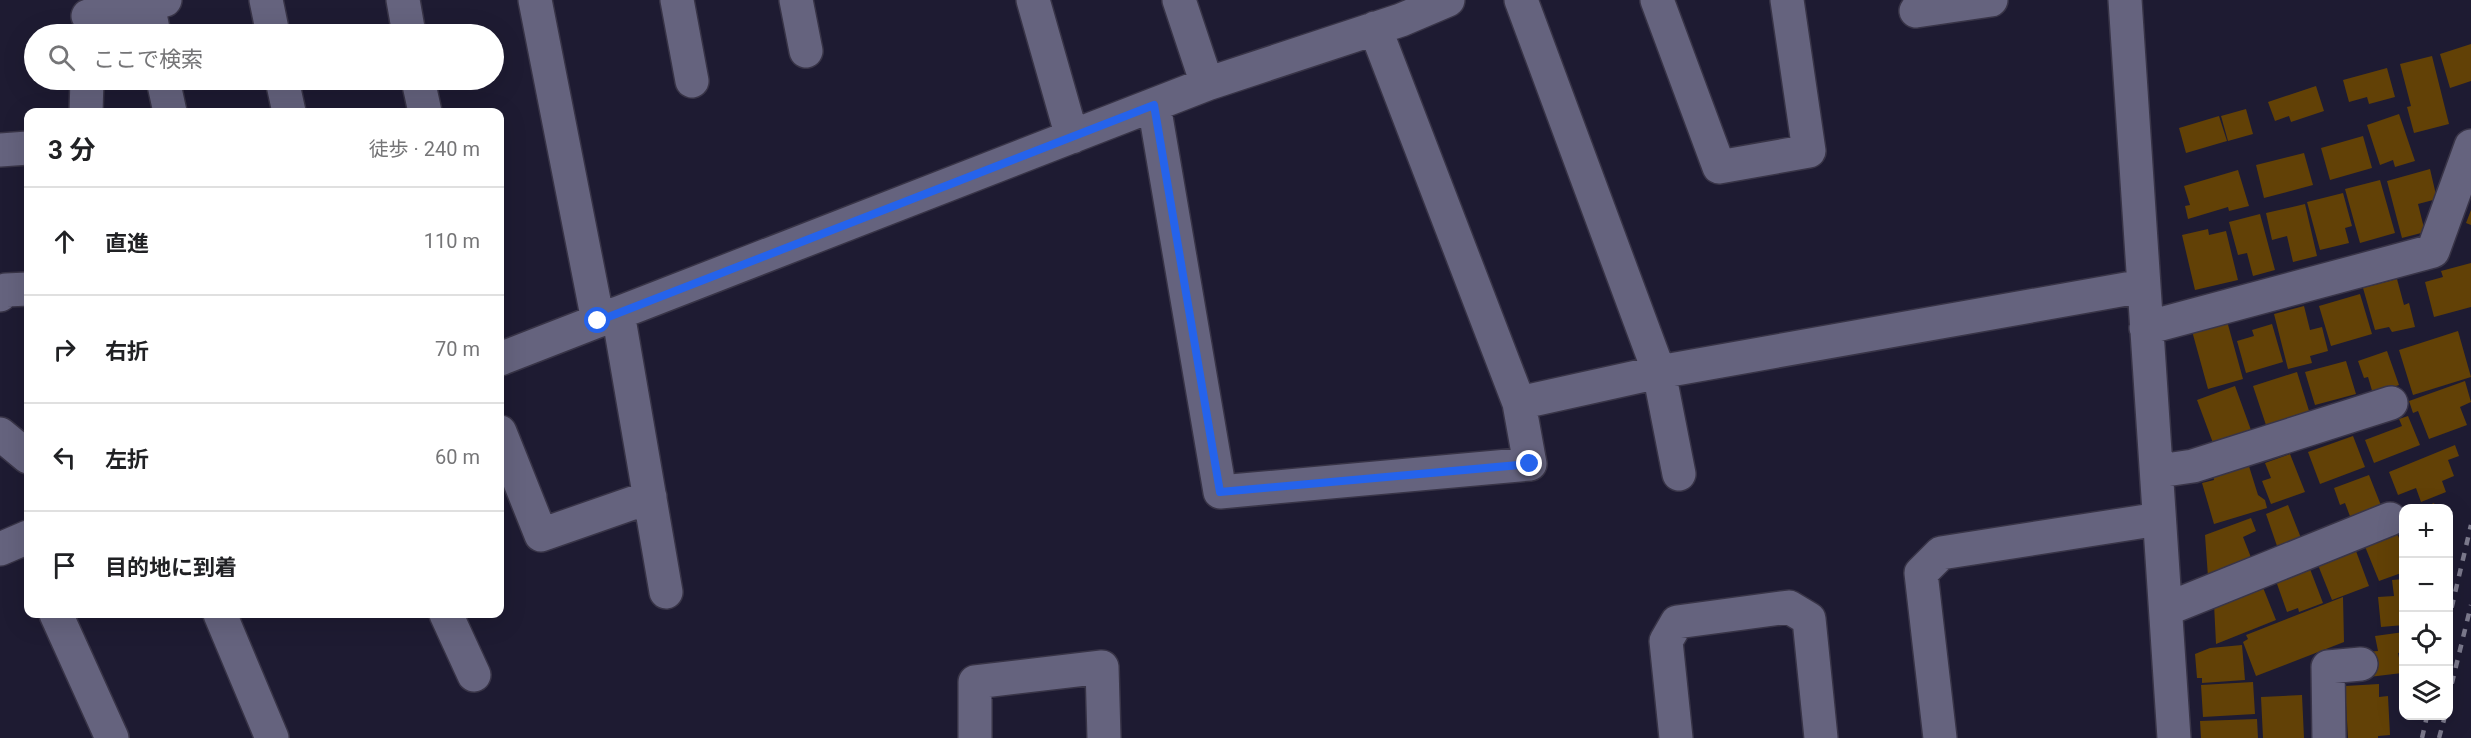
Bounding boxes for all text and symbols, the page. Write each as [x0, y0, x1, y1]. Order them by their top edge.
search box [24, 24, 504, 90]
icon: search [45, 41, 78, 74]
text: ここで検索 [93, 47, 203, 72]
text: 3 分 [48, 135, 95, 165]
text: 徒歩 · 240 m [369, 137, 480, 161]
icon: ahead [48, 225, 81, 258]
text: 110 m [424, 229, 480, 253]
text: 直進 [105, 231, 149, 256]
route start [584, 307, 610, 333]
icon: right [48, 333, 81, 366]
text: 70 m [435, 337, 480, 361]
text: 右折 [105, 339, 149, 364]
icon: left [48, 441, 81, 474]
text: 60 m [435, 445, 480, 469]
text: 左折 [105, 447, 149, 472]
route end [1516, 450, 1542, 476]
map controls [2399, 504, 2453, 720]
button: + [2399, 504, 2453, 558]
icon: arrive [48, 549, 81, 582]
text: 目的地に到着 [105, 555, 237, 580]
button: − [2399, 558, 2453, 612]
button: locate [2399, 612, 2453, 666]
button: layers [2399, 666, 2453, 720]

